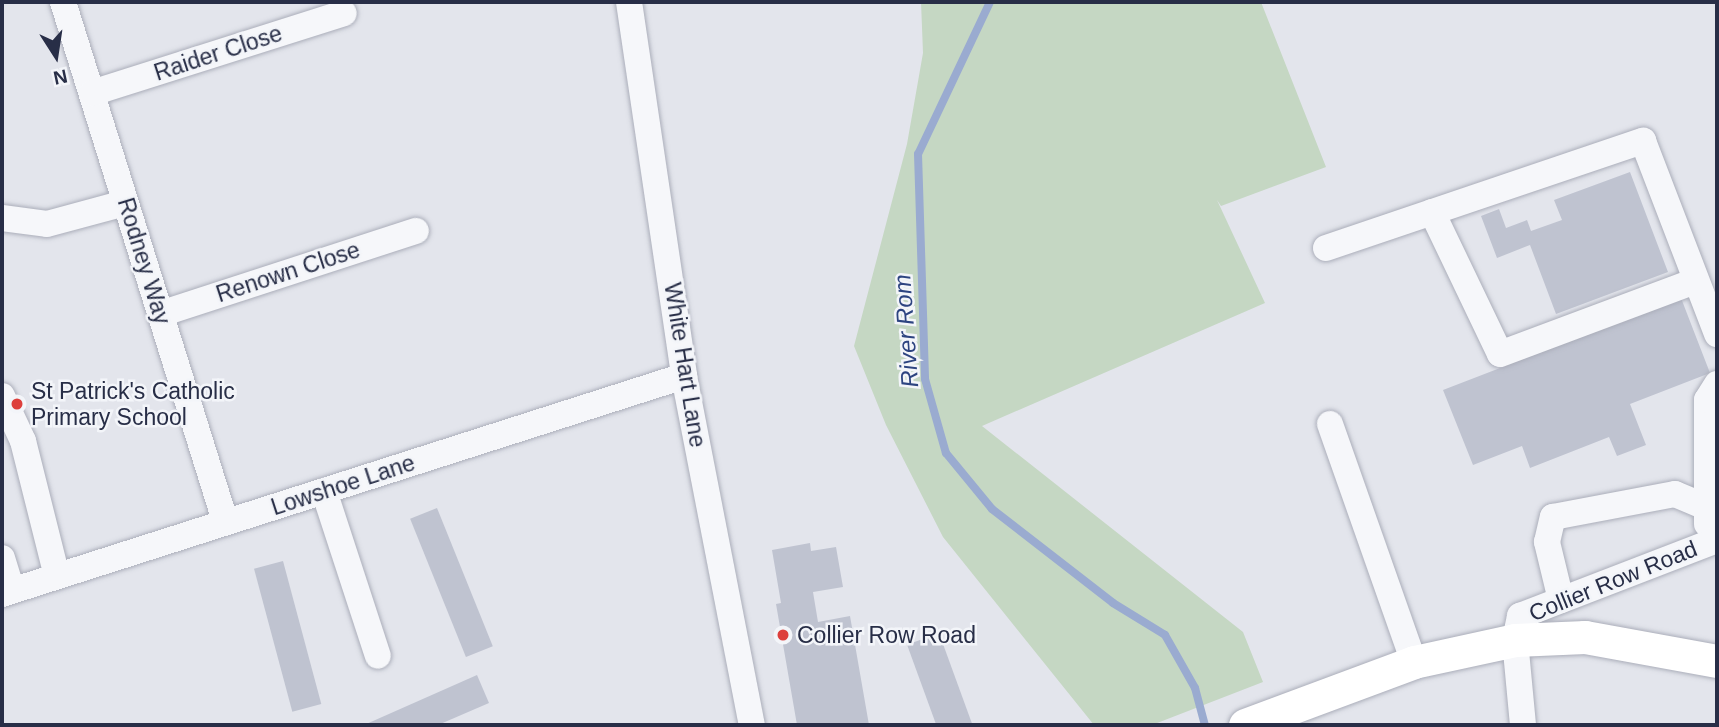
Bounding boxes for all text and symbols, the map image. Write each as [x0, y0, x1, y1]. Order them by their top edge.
street label: Raider Close [151, 19, 285, 87]
north arrow [21, 21, 91, 91]
text: N [52, 65, 69, 89]
street label: Rodney Way [112, 194, 176, 328]
street label: Renown Close [213, 236, 363, 308]
water label: River Rom [888, 273, 924, 389]
street label: White Hart Lane [658, 281, 712, 449]
place label: St Patrick's Catholic Primary School [31, 377, 235, 431]
marker: St Patrick's Catholic Primary School [9, 396, 25, 412]
street label: Lowshoe Lane [268, 449, 418, 521]
street label: Collier Row Road [1525, 535, 1701, 627]
place label: Collier Row Road [797, 621, 976, 649]
marker: Collier Row Road [775, 627, 791, 643]

